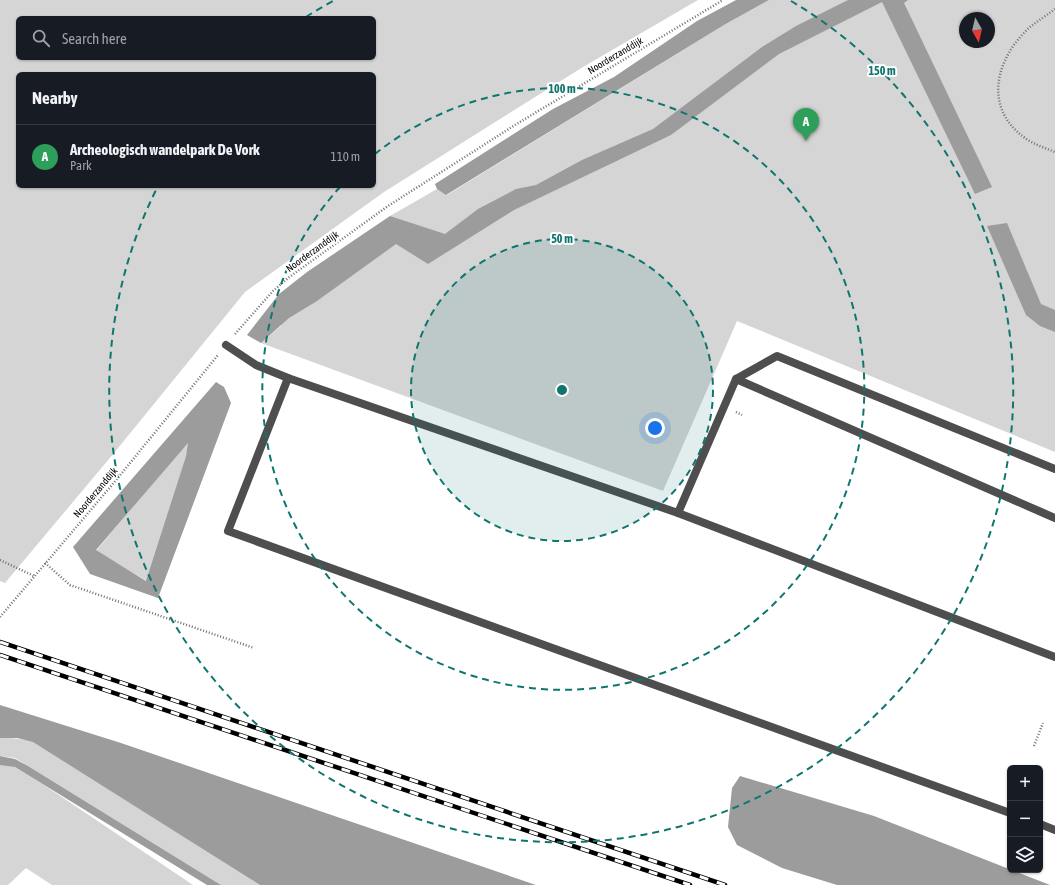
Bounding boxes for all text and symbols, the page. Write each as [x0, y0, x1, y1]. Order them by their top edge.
north arrow [959, 12, 995, 48]
search box [16, 16, 376, 60]
icon: search [30, 27, 52, 49]
text: Search here [62, 30, 127, 47]
street label: Noorderzanddijk [586, 34, 645, 76]
text: 150 m [868, 64, 896, 78]
text: 100 m [548, 82, 576, 96]
text: Nearby [32, 88, 78, 108]
pin: A [793, 108, 819, 141]
text: Archeologisch wandelpark De Vork [70, 141, 260, 158]
text: A [42, 149, 48, 164]
text: 110 m [331, 149, 360, 164]
text: Park [70, 158, 92, 173]
street label: Noorderzanddijk [284, 228, 341, 274]
text: 50 m [551, 232, 573, 246]
centre of rings [555, 383, 569, 397]
your location [645, 418, 665, 438]
street label: Noorderzanddijk [71, 465, 120, 520]
map controls [1007, 765, 1043, 873]
button: + [1007, 765, 1043, 801]
button: − [1007, 801, 1043, 837]
button: layers [1007, 837, 1043, 873]

